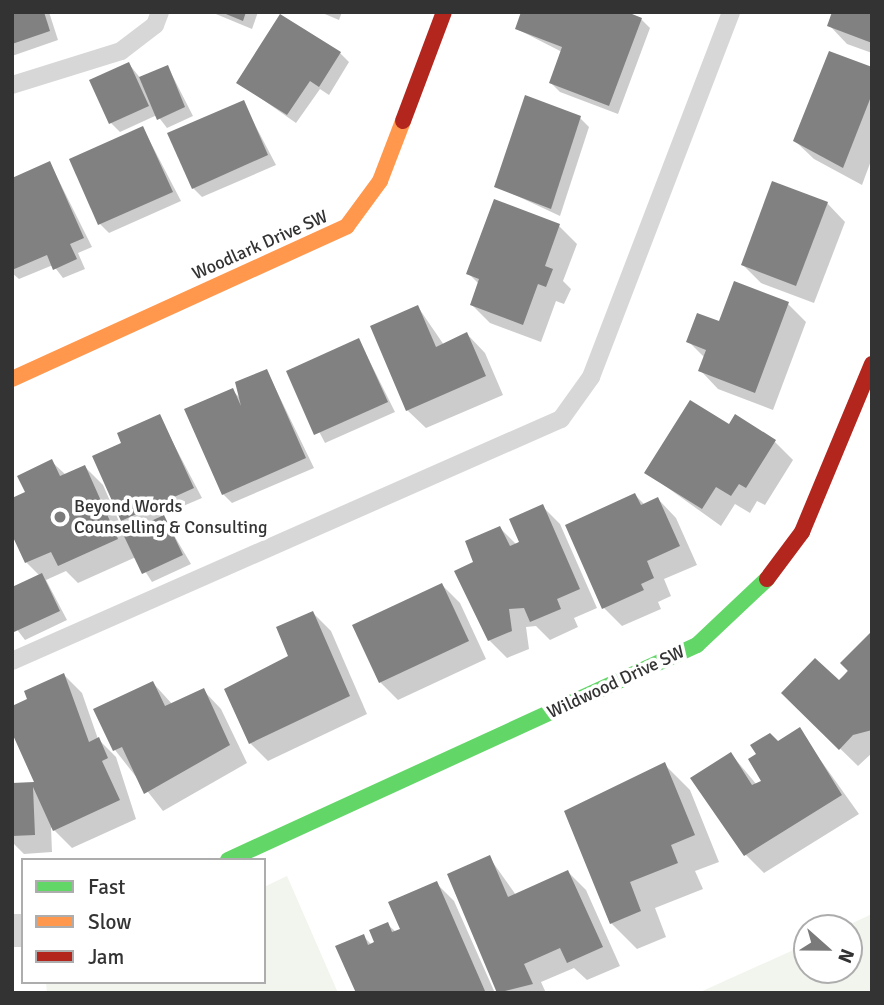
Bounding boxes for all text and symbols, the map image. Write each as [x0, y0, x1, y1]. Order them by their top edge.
street label: Woodlark Drive SW [189, 205, 331, 285]
place label: Beyond Words Counselling & Consulting [74, 496, 268, 538]
marker: Beyond Words Counselling & Consulting [52, 509, 68, 525]
street label: Wildwood Drive SW [544, 641, 688, 723]
legend [21, 858, 266, 984]
text: Fast [88, 874, 125, 900]
text: Slow [88, 909, 132, 935]
north arrow [793, 914, 863, 984]
text: Jam [88, 944, 124, 970]
text: N [832, 945, 859, 966]

